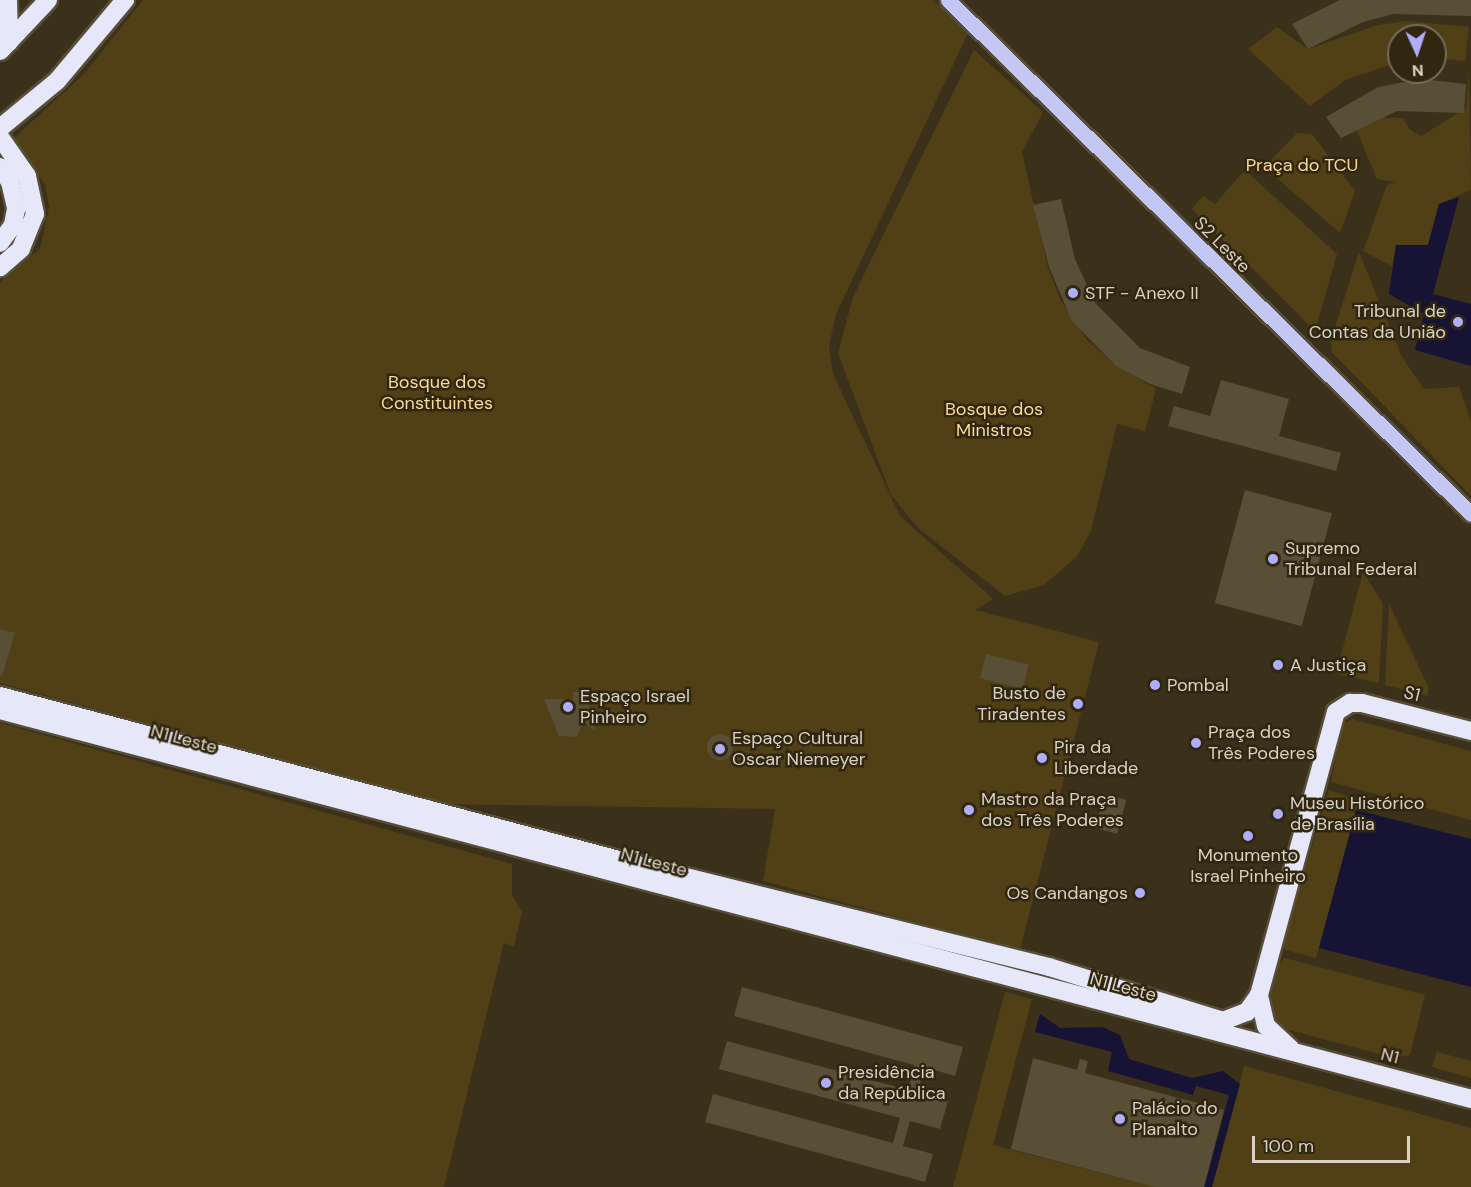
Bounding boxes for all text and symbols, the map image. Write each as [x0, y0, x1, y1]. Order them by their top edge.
north arrow [1387, 24, 1447, 84]
text: N [1411, 60, 1424, 81]
park label: Praça do TCU [1246, 154, 1358, 176]
street label: S2 Leste [1189, 212, 1255, 278]
place label: STF - Anexo II [1085, 282, 1199, 304]
marker: STF - Anexo II [1066, 286, 1080, 300]
place label: Tribunal de Contas da União [1309, 301, 1446, 344]
marker: Tribunal de Contas da União [1451, 315, 1465, 329]
park label: Bosque dos Constituintes [381, 372, 493, 415]
park label: Bosque dos Ministros [945, 399, 1043, 442]
place label: Supremo Tribunal Federal [1285, 538, 1417, 580]
marker: Supremo Tribunal Federal [1266, 552, 1280, 566]
place label: A Justiça [1290, 654, 1366, 676]
marker: A Justiça [1271, 658, 1285, 672]
place label: Pombal [1167, 674, 1229, 696]
marker: Pombal [1148, 678, 1162, 692]
street label: S1 [1402, 682, 1422, 706]
place label: Busto de Tiradentes [977, 683, 1066, 726]
place label: Espaço Israel Pinheiro [580, 686, 690, 728]
marker: Busto de Tiradentes [1071, 697, 1085, 711]
marker: Espaço Israel Pinheiro [561, 700, 575, 714]
street label: N1 Leste [148, 720, 220, 758]
place label: Praça dos Três Poderes [1208, 722, 1315, 764]
place label: Espaço Cultural Oscar Niemeyer [732, 728, 865, 771]
marker: Praça dos Três Poderes [1189, 736, 1203, 750]
place label: Pira da Liberdade [1054, 737, 1138, 780]
marker: Espaço Cultural Oscar Niemeyer [713, 742, 727, 756]
marker: Pira da Liberdade [1035, 751, 1049, 765]
place label: Mastro da Praça dos Três Poderes [981, 789, 1124, 832]
place label: Museu Histórico de Brasília [1290, 793, 1424, 836]
marker: Mastro da Praça dos Três Poderes [962, 803, 976, 817]
marker: Museu Histórico de Brasília [1271, 807, 1285, 821]
marker: Monumento Israel Pinheiro [1241, 829, 1255, 843]
street label: N1 Leste [618, 843, 690, 881]
place label: Monumento Israel Pinheiro [1190, 845, 1306, 888]
place label: Os Candangos [1006, 882, 1128, 904]
marker: Os Candangos [1133, 886, 1147, 900]
street label: N1 Leste [1087, 968, 1159, 1006]
street label: N1 [1379, 1043, 1401, 1069]
place label: Presidência da República [838, 1062, 946, 1104]
marker: Presidência da República [819, 1076, 833, 1090]
place label: Palácio do Planalto [1132, 1098, 1218, 1140]
marker: Palácio do Planalto [1113, 1112, 1127, 1126]
scale bar [1255, 1124, 1412, 1162]
text: 100 m [1263, 1134, 1314, 1158]

